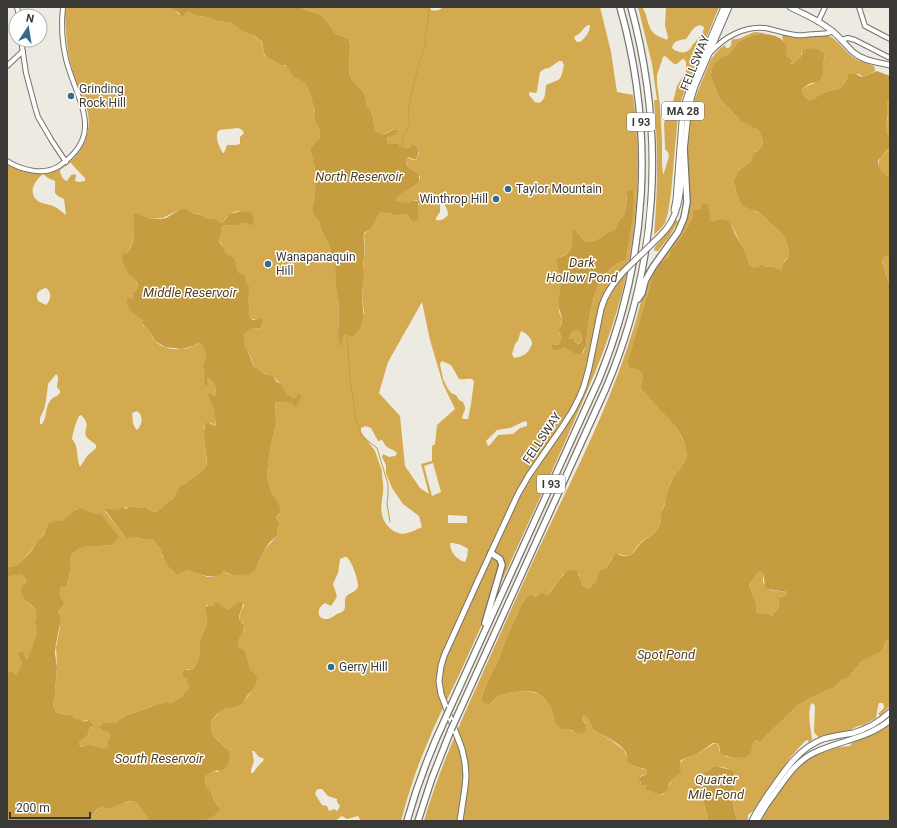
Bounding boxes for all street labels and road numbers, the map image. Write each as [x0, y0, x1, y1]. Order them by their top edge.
street label: FELLSWAY [678, 33, 713, 93]
road number: MA 28 [662, 102, 704, 120]
road number: I 93 [627, 113, 655, 131]
street label: FELLSWAY [520, 409, 565, 466]
road number: I 93 [537, 475, 565, 493]

